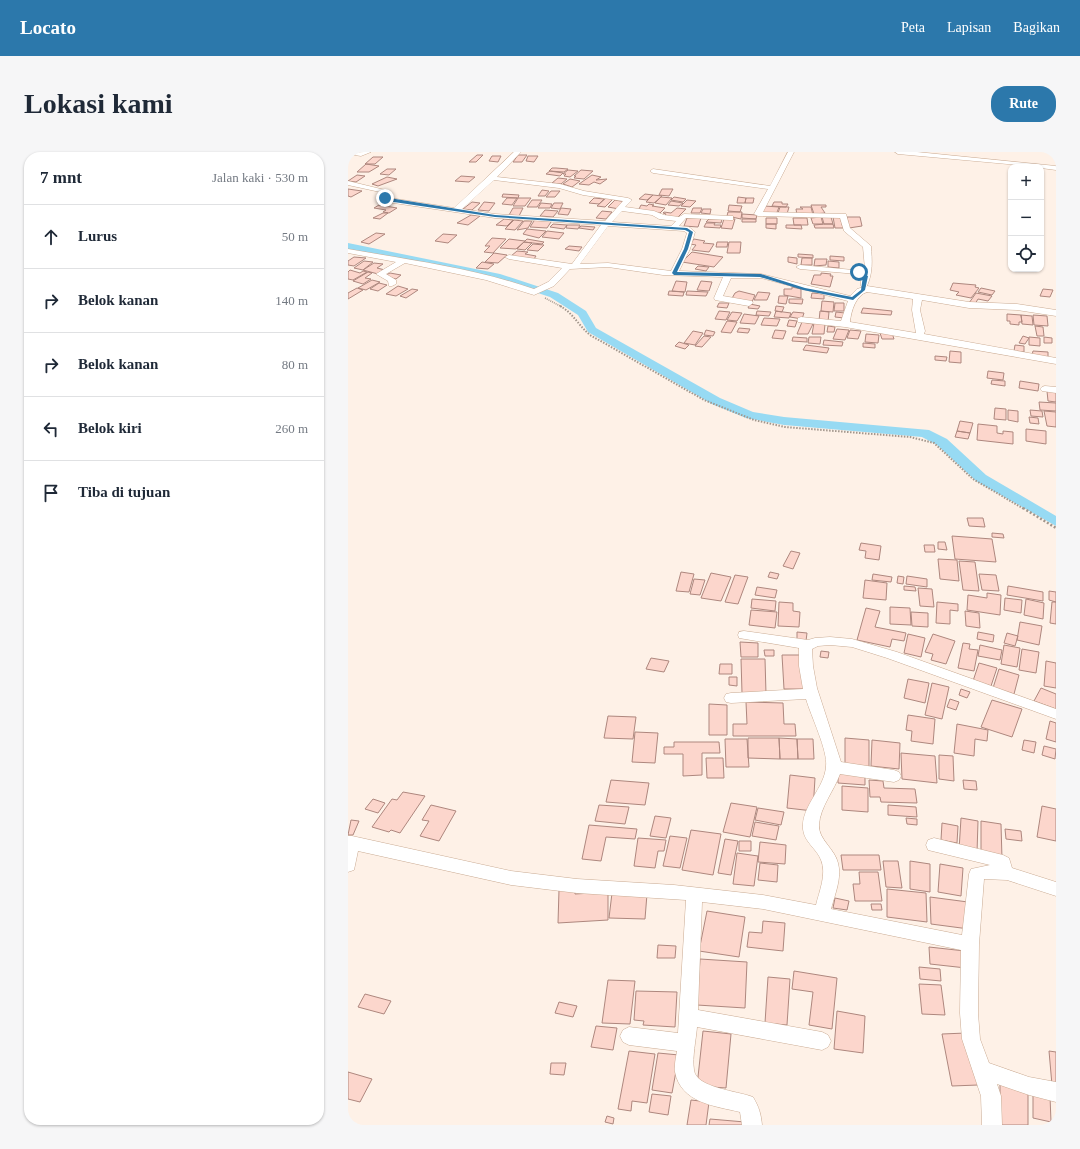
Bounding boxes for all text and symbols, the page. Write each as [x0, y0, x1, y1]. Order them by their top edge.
text: Locato [20, 17, 76, 38]
text: Peta [901, 20, 925, 35]
text: Lapisan [947, 20, 991, 35]
text: Bagikan [1013, 20, 1060, 35]
button: Rute [991, 86, 1056, 122]
text: Lokasi kami [24, 88, 173, 119]
map controls [1008, 164, 1044, 272]
button: + [1008, 164, 1044, 200]
text: 7 mnt [40, 168, 82, 187]
text: Jalan kaki · 530 m [212, 170, 308, 185]
route end [376, 189, 394, 207]
button: − [1008, 200, 1044, 236]
icon: ahead [40, 226, 62, 248]
text: Lurus [78, 228, 117, 244]
text: 50 m [282, 229, 308, 244]
button: locate [1008, 236, 1044, 272]
route start [850, 263, 868, 281]
icon: right [40, 290, 62, 312]
text: Belok kanan [78, 292, 158, 308]
text: 140 m [275, 293, 308, 308]
icon: right [40, 354, 62, 376]
text: Belok kanan [78, 356, 158, 372]
text: 80 m [282, 357, 308, 372]
icon: left [40, 418, 62, 440]
text: Belok kiri [78, 420, 142, 436]
text: 260 m [275, 421, 308, 436]
icon: arrive [40, 482, 62, 504]
text: Tiba di tujuan [78, 484, 170, 500]

